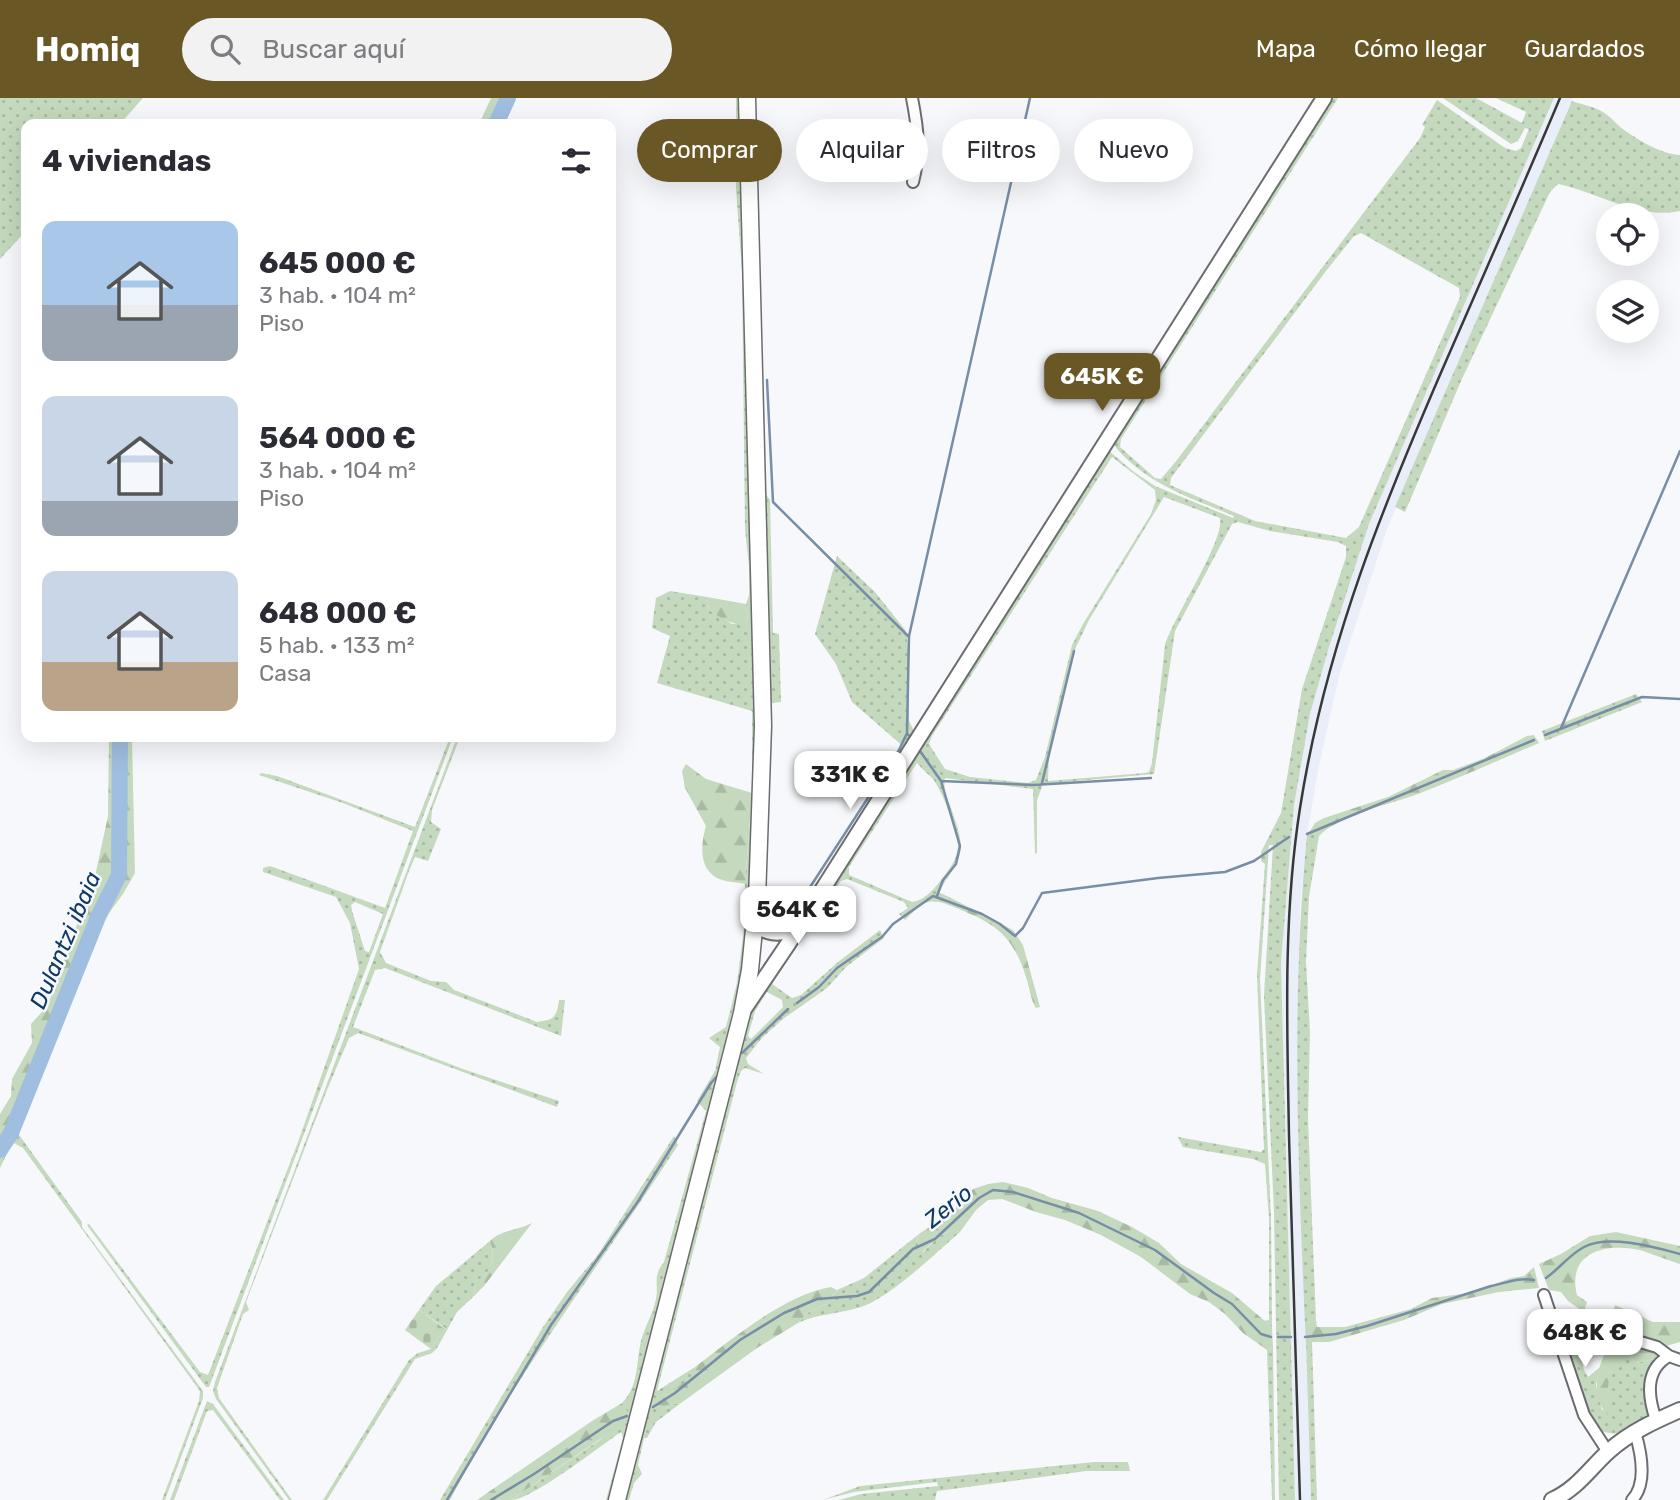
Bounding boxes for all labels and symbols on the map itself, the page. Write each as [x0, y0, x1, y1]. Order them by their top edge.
pin: 645K € [1045, 354, 1159, 413]
pin: 331K € [793, 752, 907, 811]
water label: Dulantzi ibaia [24, 867, 106, 1013]
pin: 564K € [741, 886, 855, 946]
water label: Zerio [918, 1178, 978, 1234]
pin: 648K € [1528, 1310, 1642, 1369]

